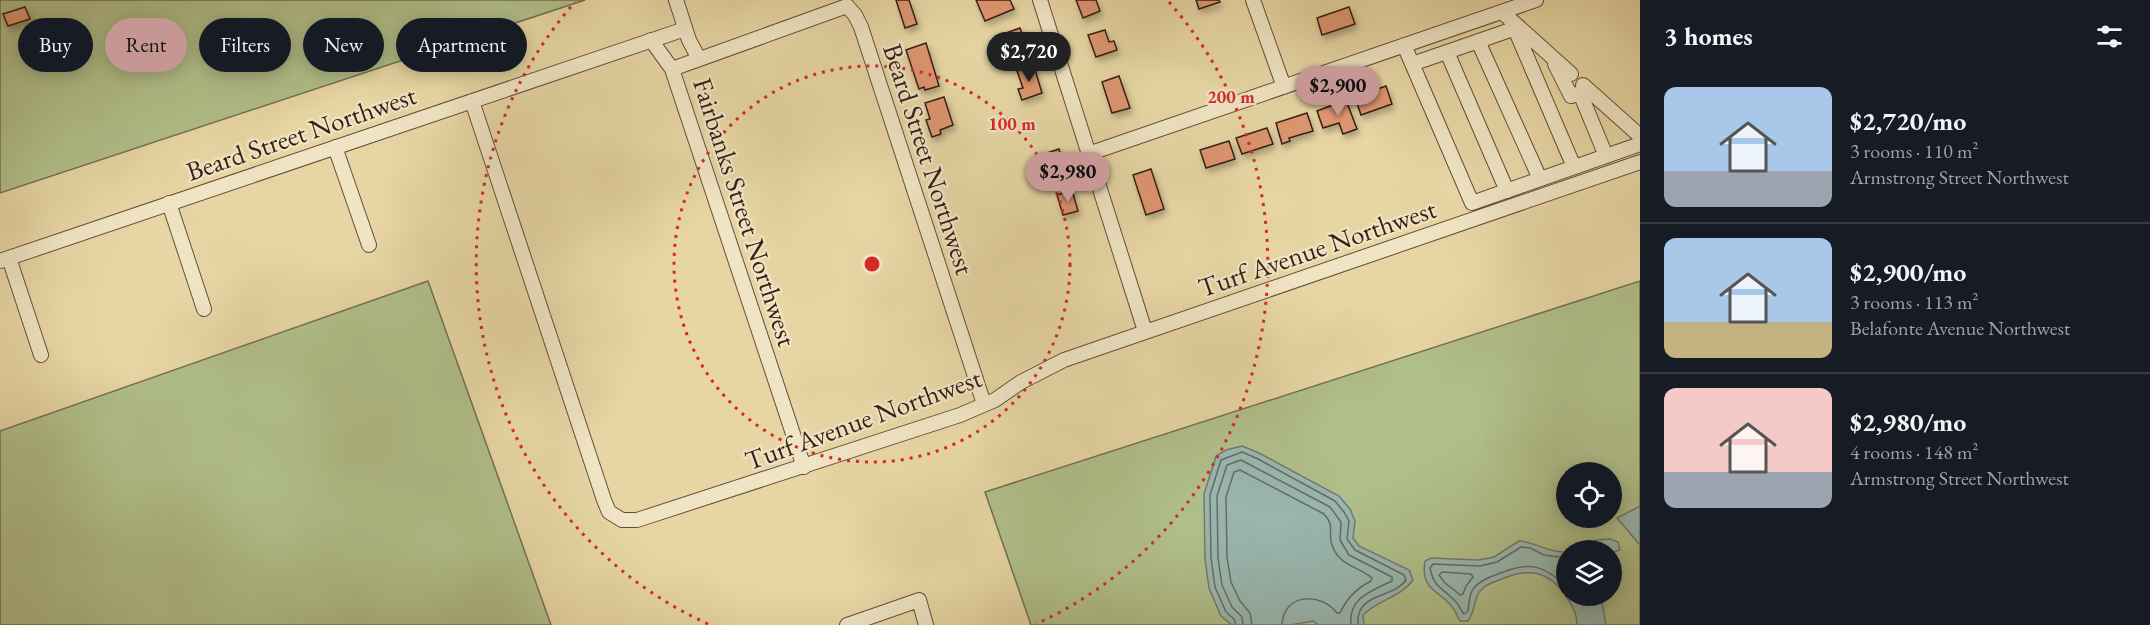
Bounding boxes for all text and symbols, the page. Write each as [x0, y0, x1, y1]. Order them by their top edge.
chip: Buy [18, 18, 93, 72]
chip: Rent [105, 18, 187, 72]
chip: Filters [199, 18, 291, 72]
chip: New [303, 18, 384, 72]
chip: Apartment [396, 18, 527, 72]
text: 3 homes [1664, 19, 1753, 53]
icon: filters [2093, 20, 2126, 53]
pin: $2,720 [980, 32, 1078, 83]
text: $2,720 [1001, 38, 1057, 64]
street label: Beard Street Northwest [875, 39, 983, 279]
pin: $2,900 [1289, 66, 1387, 117]
text: $2,900 [1310, 72, 1366, 98]
street label: Fairbanks Street Northwest [685, 73, 805, 351]
street label: Beard Street Northwest [181, 77, 421, 189]
text: 200 m [1207, 85, 1255, 108]
text: $2,720/mo [1850, 104, 1966, 138]
icon: home [1712, 111, 1784, 183]
text: 100 m [988, 112, 1036, 135]
text: 3 rooms · 110 m² [1850, 138, 1978, 164]
pin: $2,980 [1019, 152, 1117, 203]
text: $2,980 [1040, 158, 1096, 184]
text: Armstrong Street Northwest [1850, 164, 2069, 190]
street label: Turf Avenue Northwest [1193, 191, 1441, 305]
centre of rings [862, 254, 882, 274]
text: $2,900/mo [1850, 255, 1966, 289]
icon: home [1712, 262, 1784, 334]
text: 3 rooms · 113 m² [1850, 289, 1978, 315]
text: Belafonte Avenue Northwest [1850, 315, 2070, 341]
street label: Turf Avenue Northwest [740, 360, 987, 478]
text: $2,980/mo [1850, 405, 1966, 439]
icon: home [1712, 412, 1784, 484]
text: 4 rooms · 148 m² [1850, 439, 1978, 465]
map controls [1556, 462, 1622, 606]
button: locate [1556, 462, 1622, 528]
text: Armstrong Street Northwest [1850, 465, 2069, 491]
button: layers [1556, 540, 1622, 606]

